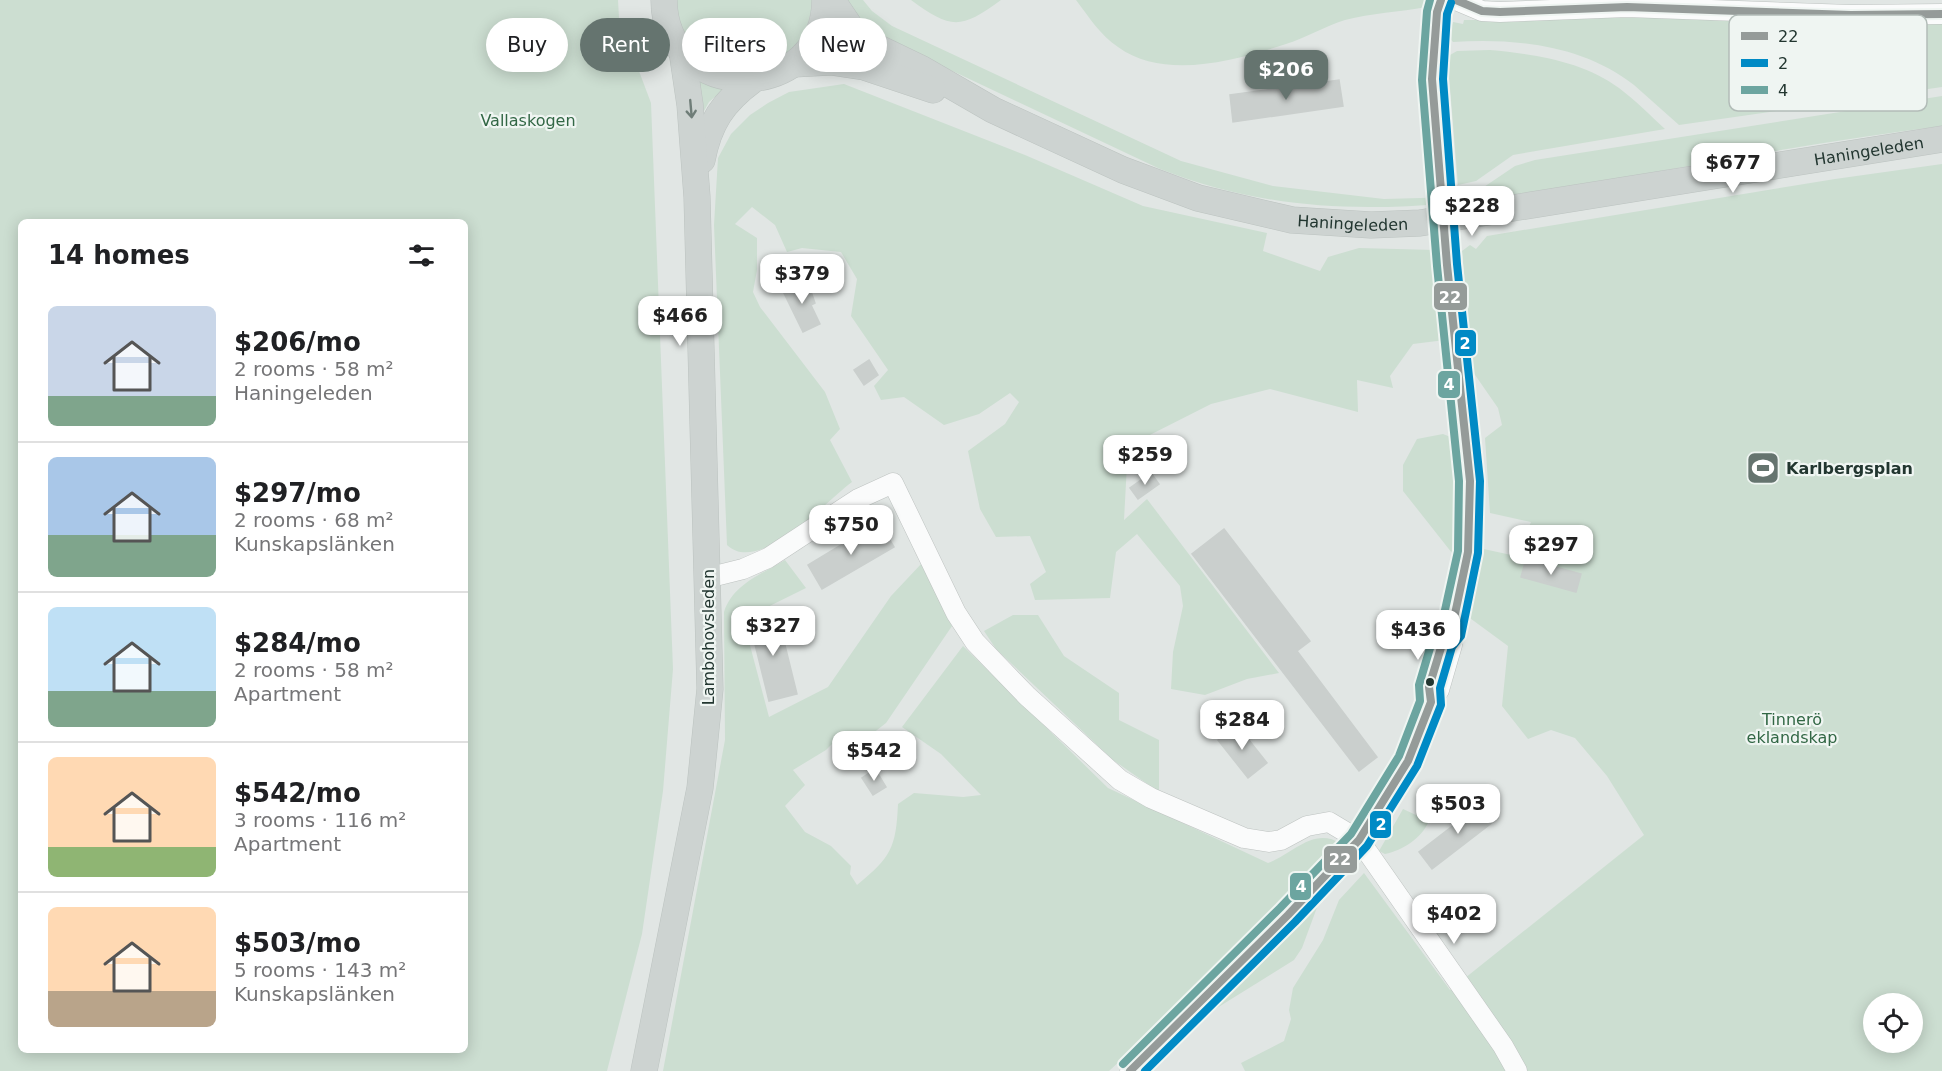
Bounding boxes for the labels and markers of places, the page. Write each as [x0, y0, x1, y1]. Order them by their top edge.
pin: $206 [1250, 50, 1322, 101]
pin: $677 [1697, 143, 1769, 194]
pin: $228 [1436, 186, 1508, 237]
pin: $379 [766, 254, 838, 305]
pin: $466 [644, 296, 716, 347]
pin: $259 [1109, 435, 1181, 486]
sports icon: Karlbergsplan [1745, 450, 1781, 486]
place label: Karlbergsplan [1786, 459, 1913, 478]
pin: $750 [815, 505, 887, 556]
pin: $297 [1515, 525, 1587, 576]
pin: $327 [737, 606, 809, 657]
pin: $436 [1382, 610, 1454, 661]
unlabelled marker [1424, 676, 1436, 688]
pin: $284 [1206, 700, 1278, 751]
pin: $542 [838, 731, 910, 782]
pin: $503 [1422, 784, 1494, 835]
pin: $402 [1418, 894, 1490, 945]

